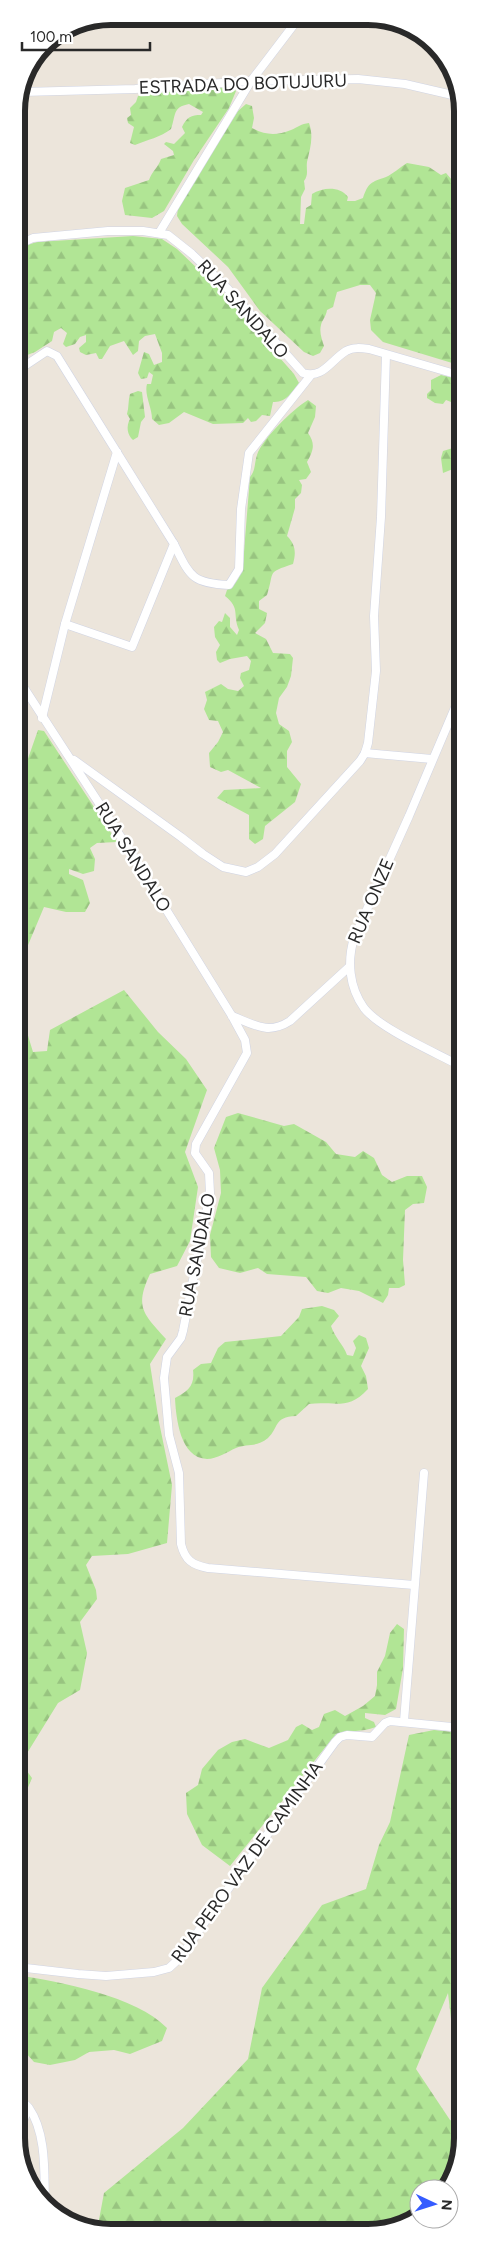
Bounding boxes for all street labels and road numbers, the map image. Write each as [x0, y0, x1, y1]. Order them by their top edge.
street label: ESTRADA DO BOTUJURU [138, 69, 348, 99]
street label: RUA SANDALO [193, 255, 293, 363]
street label: RUA SANDALO [90, 798, 176, 916]
street label: RUA ONZE [343, 855, 399, 947]
street label: RUA SANDALO [174, 1191, 220, 1319]
street label: RUA PERO VAZ DE CAMINHA [166, 1757, 328, 1967]

